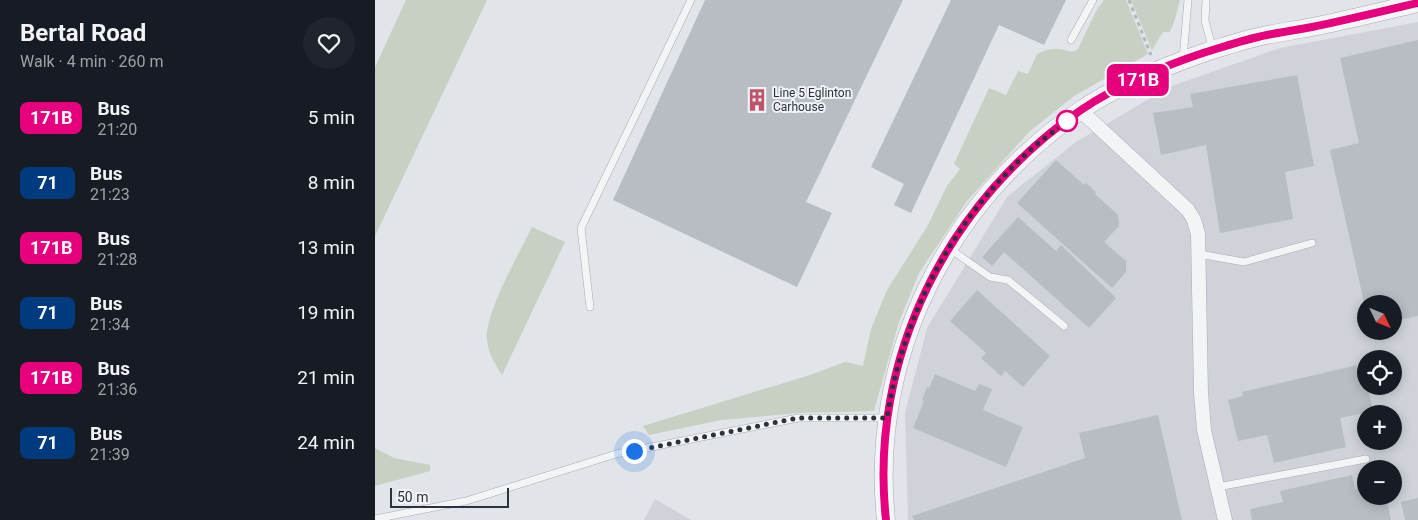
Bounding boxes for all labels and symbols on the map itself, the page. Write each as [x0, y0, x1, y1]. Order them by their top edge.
line badge: 171B [1103, 64, 1173, 96]
place label: Line 5 Eglinton Carhouse [773, 86, 851, 114]
building icon: Line 5 Eglinton Carhouse [744, 87, 770, 113]
unlabelled marker [1056, 110, 1078, 132]
north arrow [1357, 295, 1403, 340]
your location [622, 439, 647, 464]
scale bar [390, 485, 509, 508]

